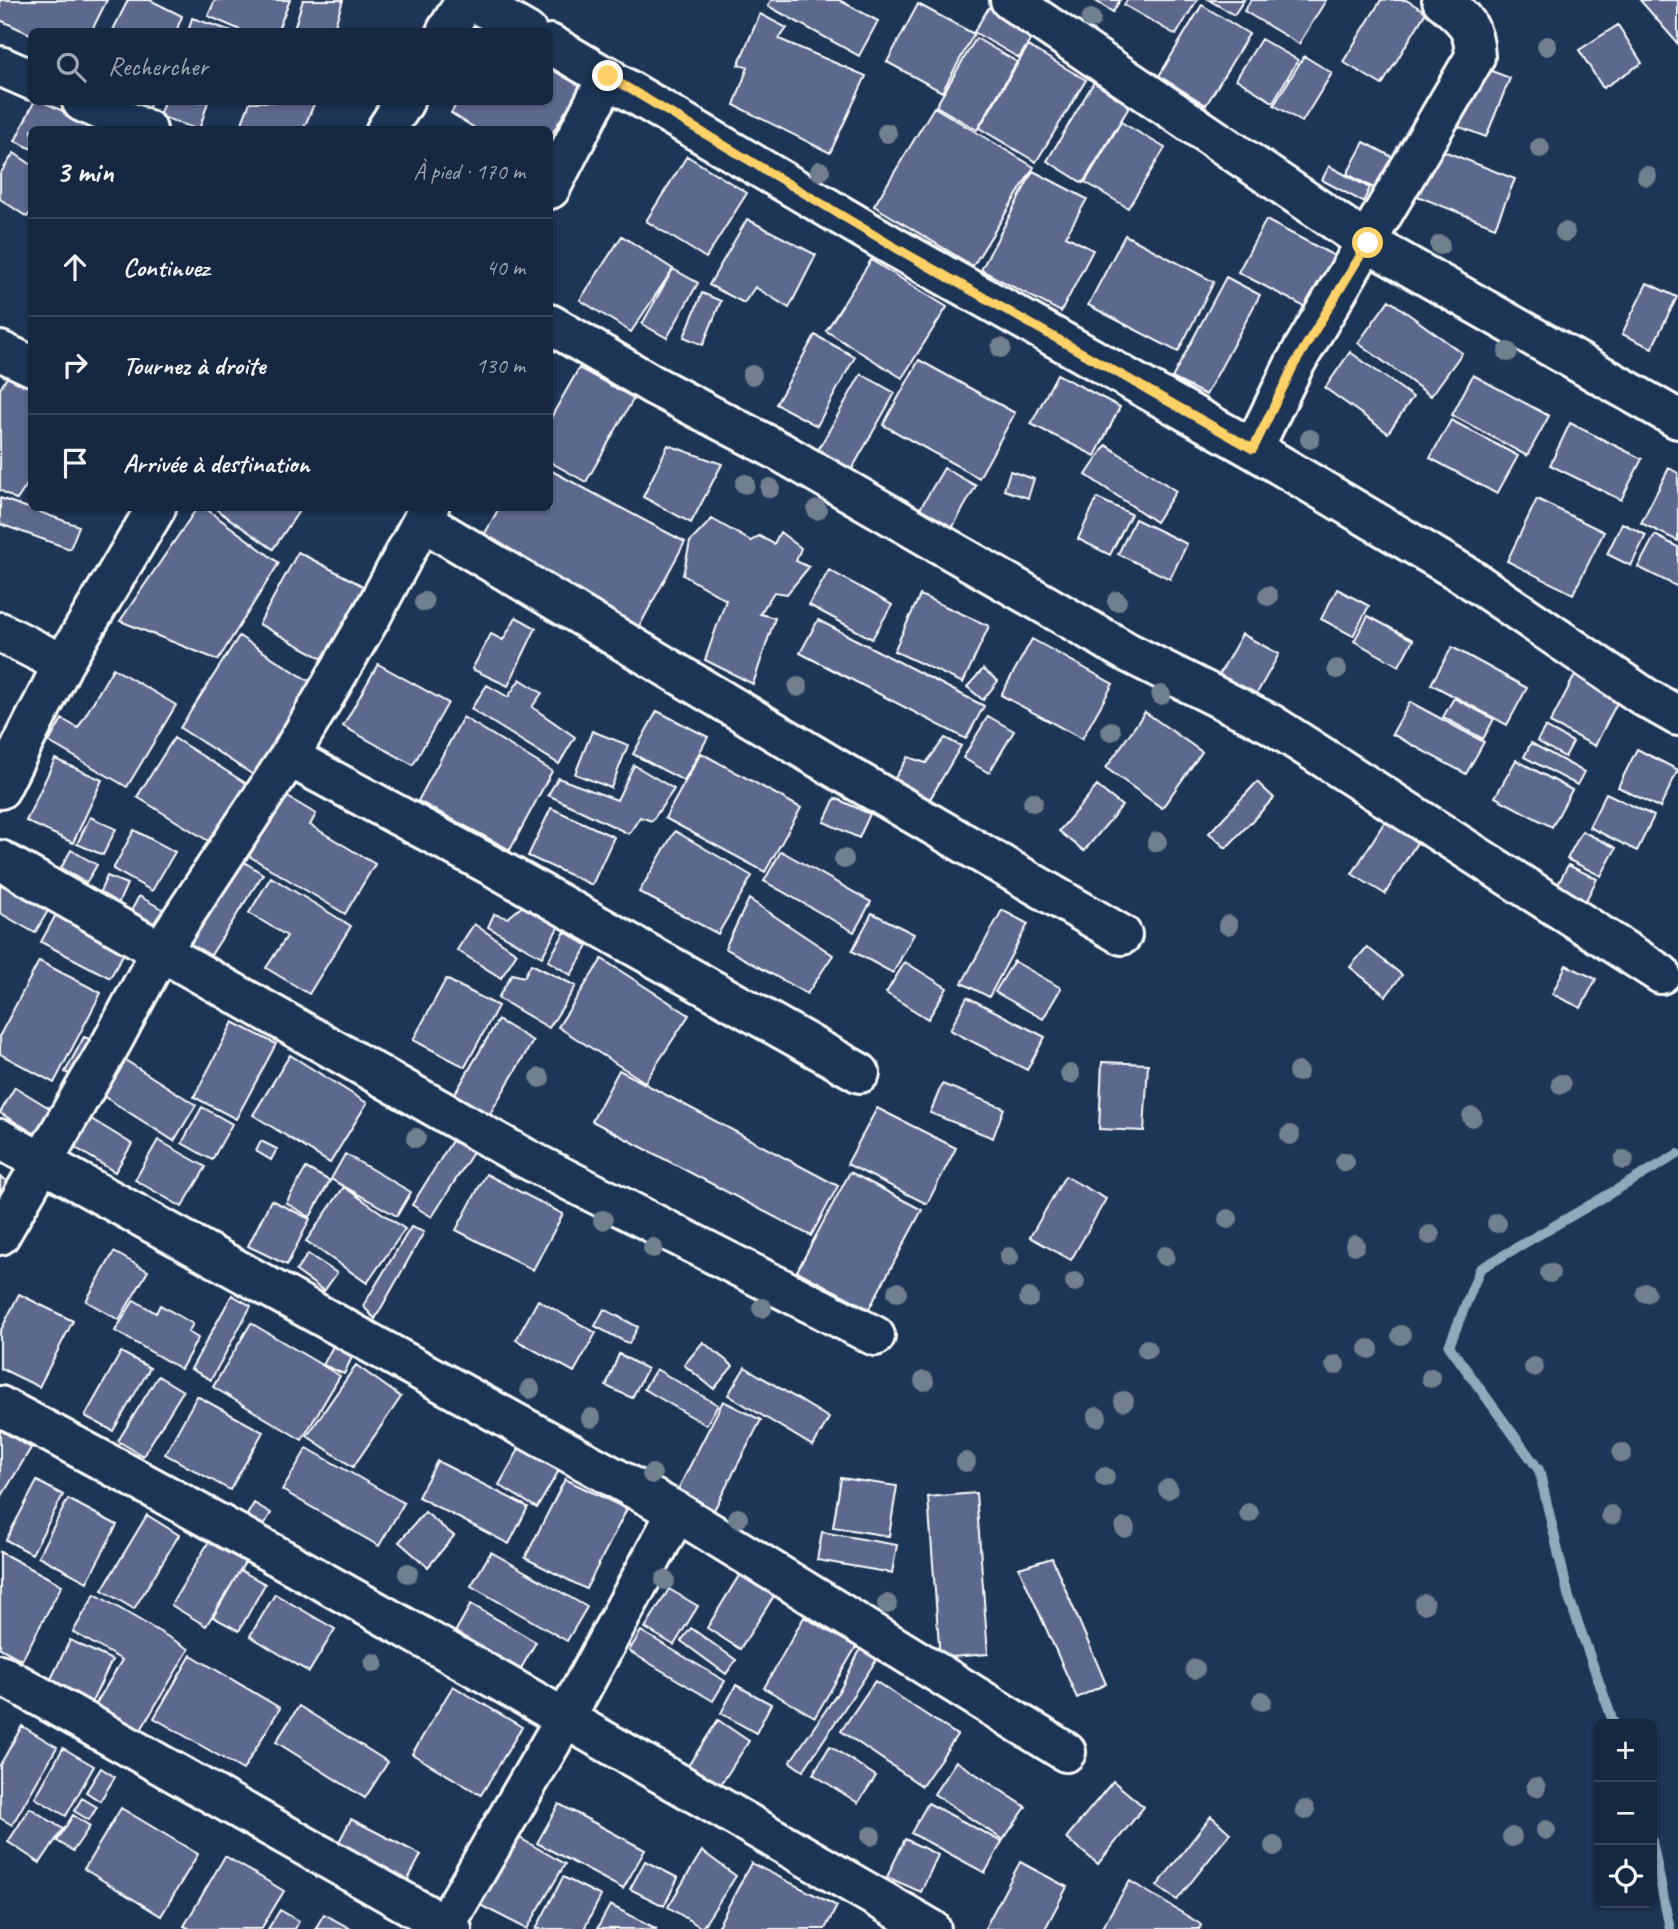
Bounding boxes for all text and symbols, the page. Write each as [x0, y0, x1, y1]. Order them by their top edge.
search box [28, 28, 553, 105]
icon: search [52, 48, 90, 86]
text: Rechercher [108, 50, 208, 83]
route end [592, 60, 623, 91]
text: 3 min [56, 153, 113, 191]
text: À pied · 170 m [413, 157, 525, 186]
route start [1352, 227, 1383, 258]
icon: ahead [56, 248, 94, 286]
text: Continuez [123, 251, 209, 284]
text: 40 m [486, 253, 525, 282]
icon: right [56, 346, 94, 384]
text: Tournez à droite [123, 349, 265, 382]
text: 130 m [476, 351, 525, 380]
icon: arrive [56, 444, 94, 482]
text: Arrivée à destination [123, 447, 309, 480]
map controls [1594, 1719, 1657, 1908]
button: + [1594, 1719, 1657, 1782]
button: − [1594, 1782, 1657, 1845]
button: locate [1594, 1845, 1657, 1908]

